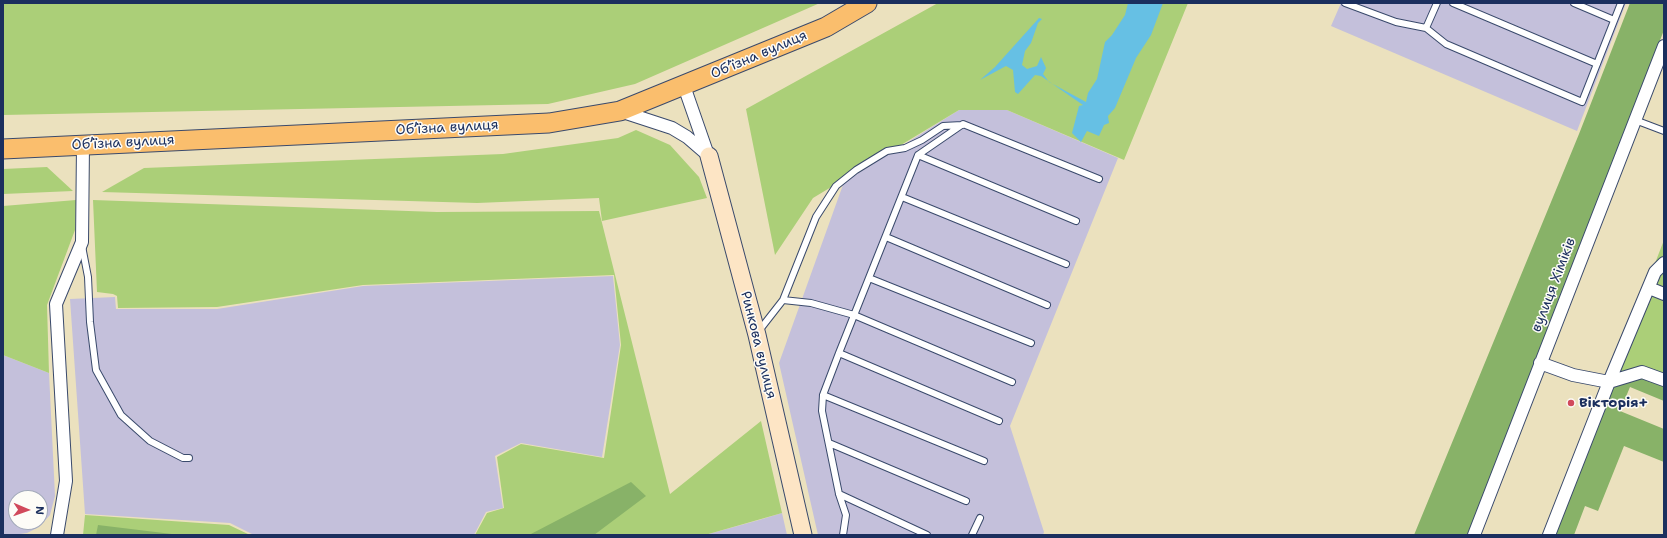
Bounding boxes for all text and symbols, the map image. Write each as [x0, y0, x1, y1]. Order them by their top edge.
street label: Обʼїзна вулиця [708, 27, 810, 83]
street label: Обʼїзна вулиця [395, 117, 499, 139]
street label: Обʼїзна вулиця [71, 132, 175, 154]
street label: вулиця Хіміків [1528, 235, 1580, 335]
street label: Ринкова вулиця [737, 289, 779, 401]
place label: Вікторія+ [1579, 395, 1648, 411]
marker: Вікторія+ [1566, 398, 1576, 408]
north arrow [8, 490, 48, 530]
text: N [32, 506, 47, 515]

